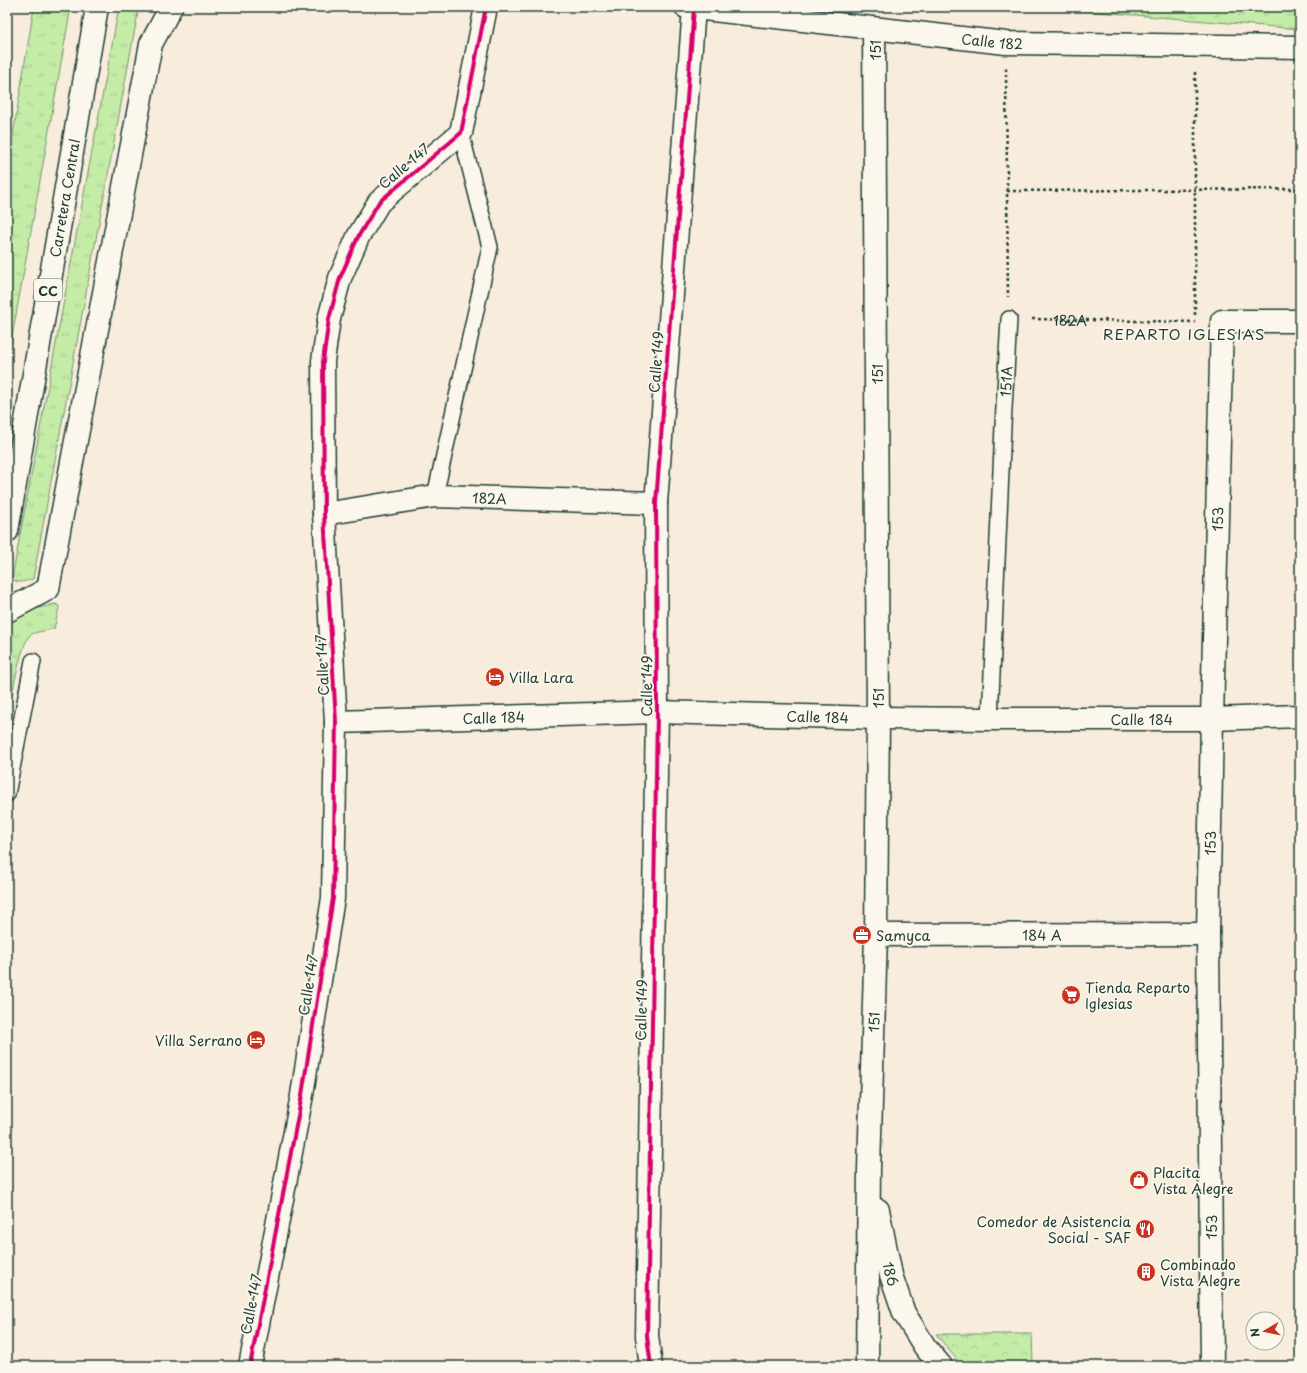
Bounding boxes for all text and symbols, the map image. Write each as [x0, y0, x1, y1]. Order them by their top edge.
street label: Calle 182 [960, 28, 1023, 54]
street label: 151 [865, 40, 886, 60]
street label: Carretera Central [44, 137, 85, 259]
street label: Calle 147 [374, 138, 434, 194]
road number: CC [34, 279, 62, 301]
street label: 182A [1053, 309, 1088, 331]
district label: REPARTO IGLESIAS [1103, 322, 1265, 345]
street label: Calle 149 [643, 331, 669, 393]
street label: 151 [867, 364, 888, 384]
street label: 151A [994, 366, 1017, 397]
street label: 182А [472, 487, 507, 509]
street label: 153 [1206, 507, 1228, 532]
street label: Calle 147 [310, 634, 334, 696]
street label: Calle 149 [636, 655, 657, 717]
hotel icon: Villa Lara [484, 666, 506, 688]
place label: Villa Lara [509, 667, 574, 688]
street label: 151 [868, 688, 889, 708]
street label: Calle 184 [786, 705, 849, 728]
street label: Calle 184 [462, 706, 525, 729]
street label: Calle 184 [1111, 709, 1173, 730]
street label: 153 [1199, 831, 1220, 856]
office icon: Samyca [851, 924, 873, 946]
street label: 184 A [1022, 924, 1062, 945]
place label: Samyca [876, 925, 930, 946]
street label: Calle 147 [293, 953, 323, 1017]
place label: Tienda Reparto Iglesias [1085, 977, 1190, 1014]
street label: Calle 149 [630, 979, 652, 1041]
supermarket icon: Tienda Reparto Iglesias [1060, 984, 1082, 1006]
street label: 151 [863, 1012, 884, 1033]
hotel icon: Villa Serrano [245, 1029, 267, 1051]
place label: Villa Serrano [155, 1030, 242, 1051]
place label: Placita Vista Alegre [1153, 1162, 1234, 1199]
shop icon: Placita Vista Alegre [1128, 1169, 1150, 1191]
place label: Comedor de Asistencia Social - SAF [977, 1211, 1131, 1248]
street label: 153 [1201, 1215, 1222, 1239]
restaurant icon: Comedor de Asistencia Social - SAF [1134, 1218, 1156, 1240]
place label: Combinado Vista Alegre [1160, 1254, 1241, 1291]
street label: 186 [878, 1260, 904, 1289]
building icon: Combinado Vista Alegre [1135, 1261, 1157, 1283]
street label: Calle 147 [235, 1272, 267, 1336]
north arrow [1245, 1311, 1285, 1351]
text: N [1246, 1327, 1264, 1338]

